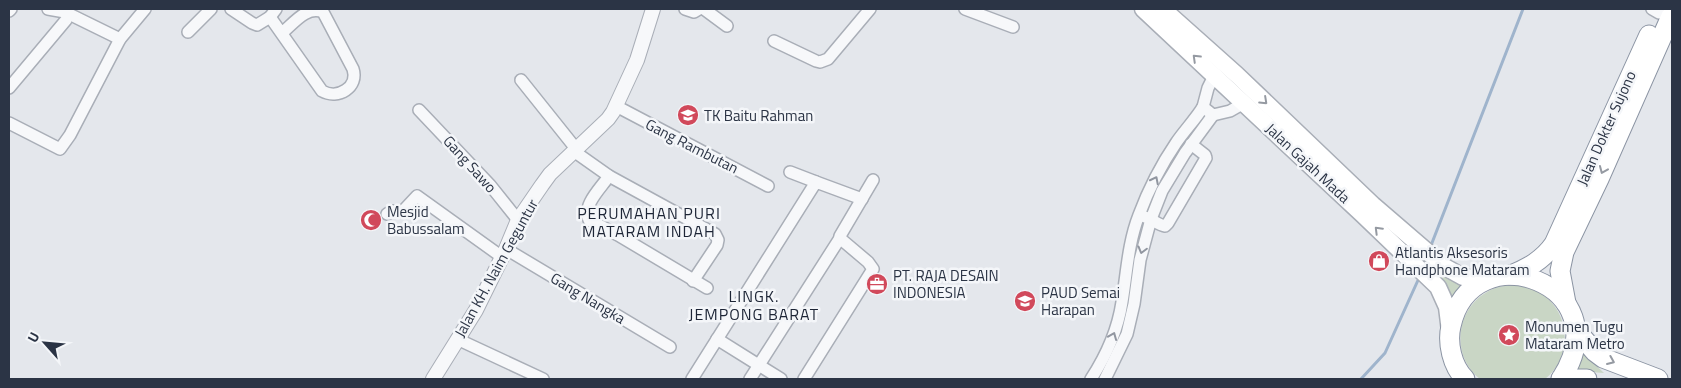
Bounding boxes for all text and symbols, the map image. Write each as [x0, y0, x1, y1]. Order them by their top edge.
one-way arrow [1193, 55, 1202, 64]
street label: Jalan Dokter Sujono [1570, 67, 1642, 189]
one-way arrow [1258, 95, 1267, 104]
school or university icon: TK Baitu Rahman [676, 103, 700, 127]
place label: TK Baitu Rahman [704, 104, 813, 127]
street label: Gang Rambutan [641, 113, 743, 179]
street label: Jalan Gajah Mada [1260, 118, 1356, 209]
street label: Gang Sawo [438, 130, 502, 198]
one-way arrow [1598, 165, 1609, 174]
one-way arrow [1149, 176, 1159, 185]
street label: Jalan KH. Naim Geguntur [448, 195, 544, 341]
place label: Mesjid Babussalam [387, 200, 465, 240]
district label: PERUMAHAN PURI MATARAM INDAH [577, 201, 721, 243]
mosque icon: Mesjid Babussalam [359, 208, 383, 232]
one-way arrow [1375, 227, 1384, 236]
place label: Atlantis Aksesoris Handphone Mataram [1395, 241, 1530, 281]
one-way arrow [1137, 246, 1148, 255]
shop icon: Atlantis Aksesoris Handphone Mataram [1367, 249, 1391, 273]
place label: PT. RAJA DESAIN INDONESIA [893, 264, 999, 304]
street label: Gang Nangka [546, 267, 630, 330]
office icon: PT. RAJA DESAIN INDONESIA [865, 272, 889, 296]
place label: PAUD Semai Harapan [1041, 281, 1120, 321]
district label: LINGK. JEMPONG BARAT [689, 284, 819, 326]
school or university icon: PAUD Semai Harapan [1013, 289, 1037, 313]
place label: Monumen Tugu Mataram Metro [1525, 315, 1625, 355]
north arrow [20, 318, 70, 368]
place icon: Monumen Tugu Mataram Metro [1497, 323, 1521, 347]
text: U [22, 328, 44, 346]
one-way arrow [1106, 332, 1117, 341]
one-way arrow [1606, 355, 1615, 366]

